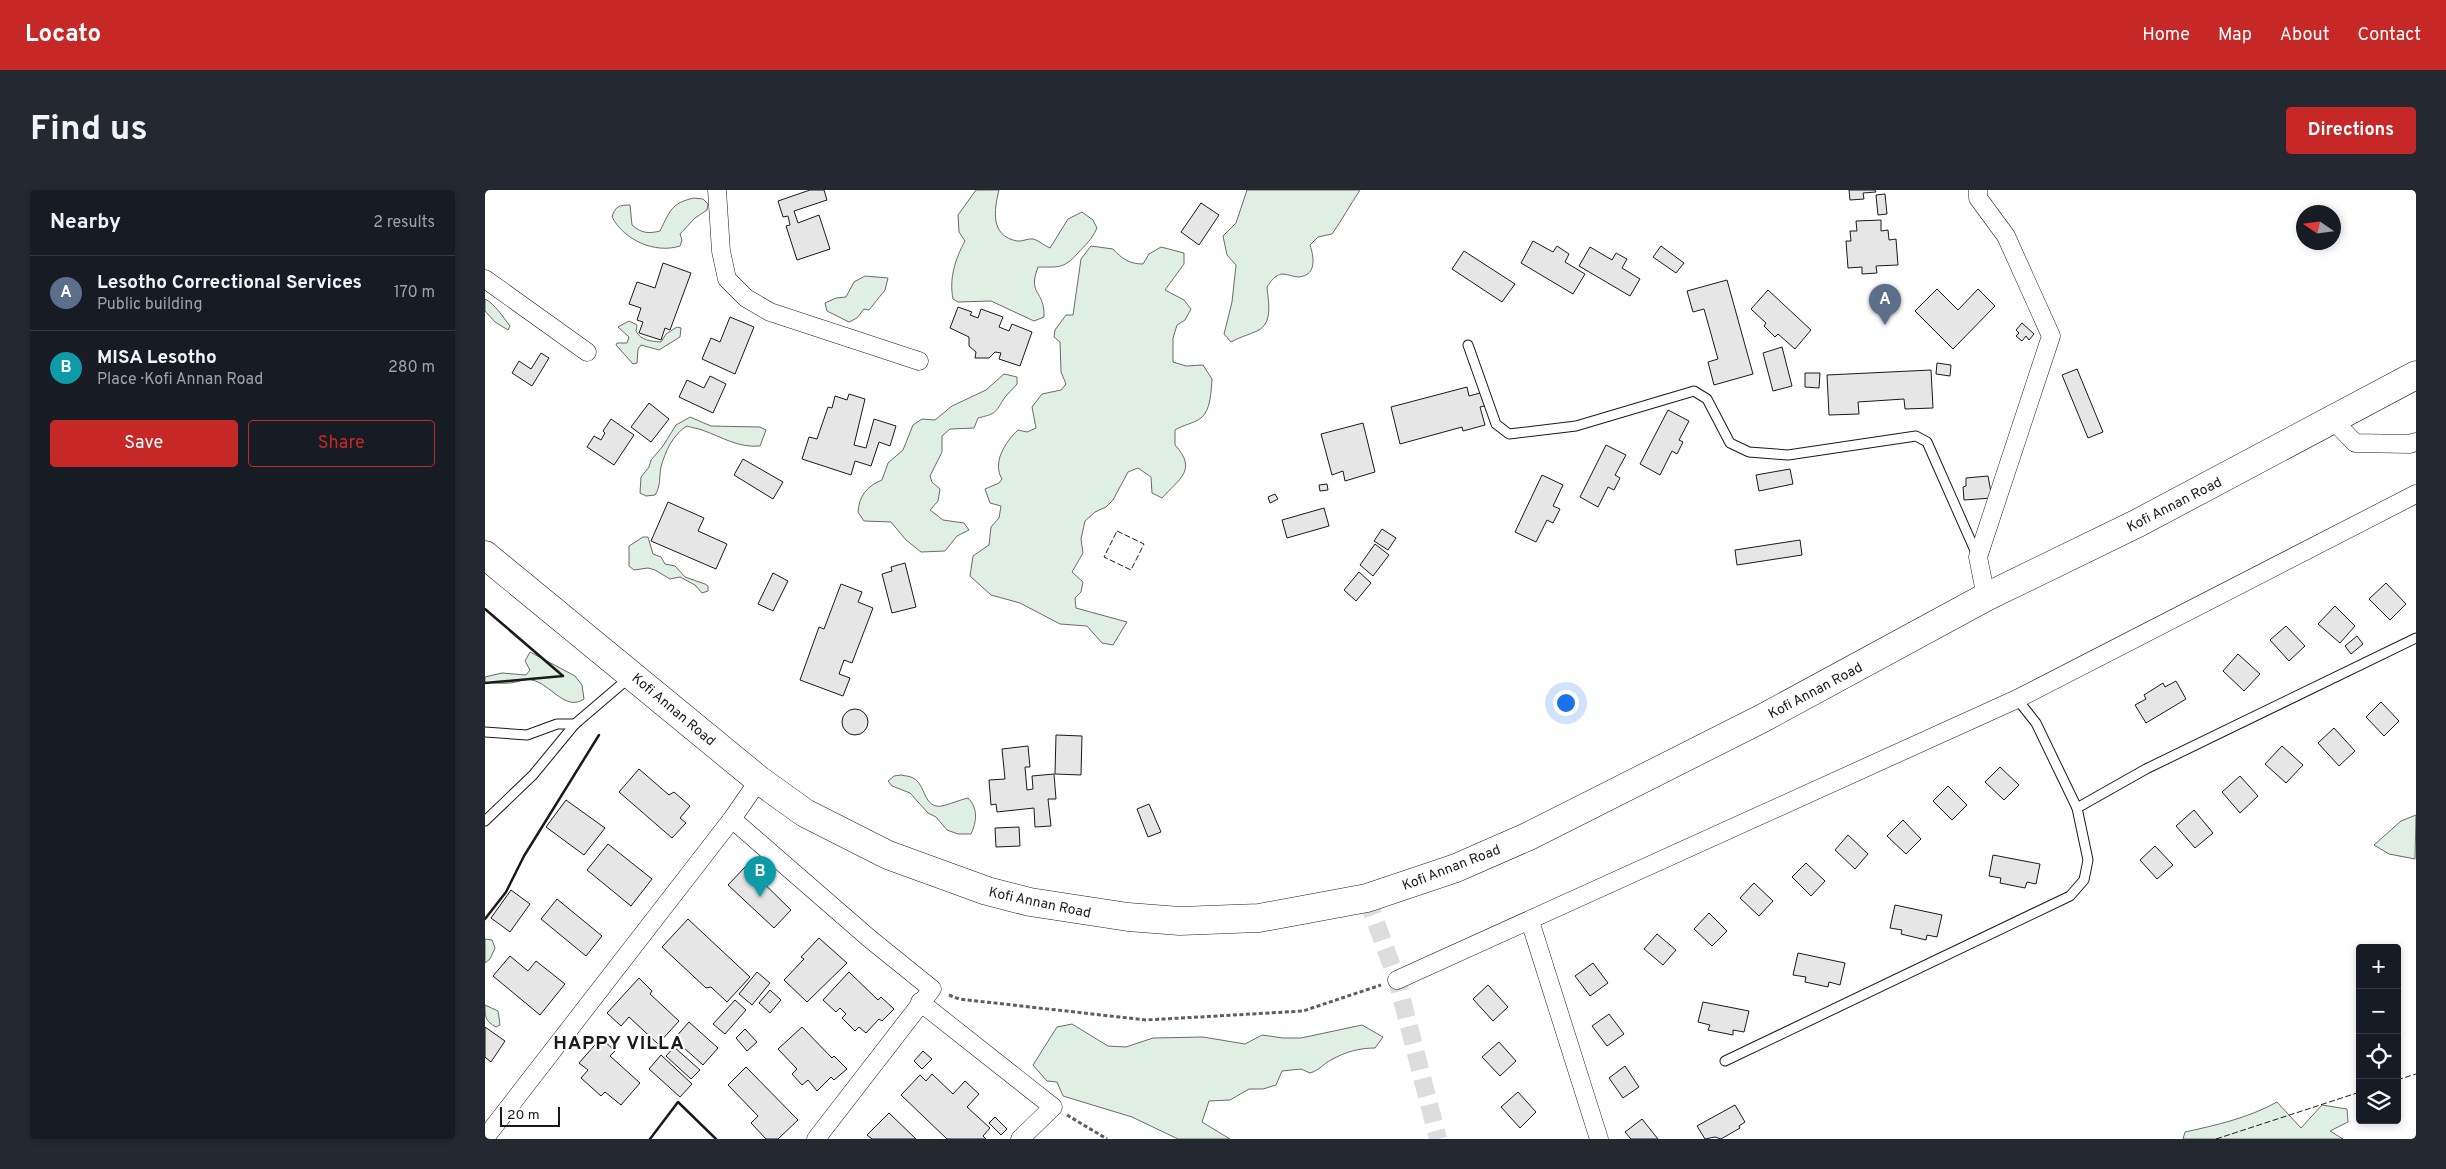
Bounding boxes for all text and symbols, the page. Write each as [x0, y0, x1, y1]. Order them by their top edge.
text: Locato [25, 20, 101, 50]
text: Home [2142, 24, 2190, 47]
text: Map [2218, 24, 2252, 47]
text: About [2280, 24, 2329, 47]
text: Contact [2357, 24, 2421, 47]
button: Directions [2286, 107, 2416, 154]
text: Find us [30, 108, 148, 152]
north arrow [2296, 205, 2341, 250]
text: Nearby [50, 209, 121, 236]
text: 2 results [373, 213, 435, 233]
text: Lesotho Correctional Services [97, 271, 362, 295]
text: A [60, 283, 72, 303]
text: 170 m [394, 283, 435, 303]
pin: A [1869, 284, 1901, 325]
text: Public building [97, 295, 202, 315]
text: MISA Lesotho [97, 346, 217, 370]
text: B [60, 358, 72, 378]
text: 280 m [388, 358, 435, 378]
text: Place · Kofi Annan Road [97, 370, 263, 390]
button: Save [50, 420, 238, 467]
button: Share [248, 420, 435, 467]
street label: Kofi Annan Road [2124, 474, 2225, 537]
street label: Kofi Annan Road [1766, 659, 1866, 723]
street label: Kofi Annan Road [628, 670, 718, 750]
your location [1553, 690, 1579, 716]
street label: Kofi Annan Road [1400, 842, 1503, 895]
pin: B [744, 856, 776, 897]
street label: Kofi Annan Road [987, 884, 1092, 923]
map controls [2356, 944, 2401, 1124]
button: + [2356, 944, 2401, 989]
button: − [2356, 989, 2401, 1034]
district label: HAPPY VILLA [553, 1032, 685, 1056]
button: locate [2356, 1034, 2401, 1079]
button: layers [2356, 1079, 2401, 1124]
scale bar [500, 1104, 560, 1127]
text: 20 m [507, 1107, 540, 1124]

